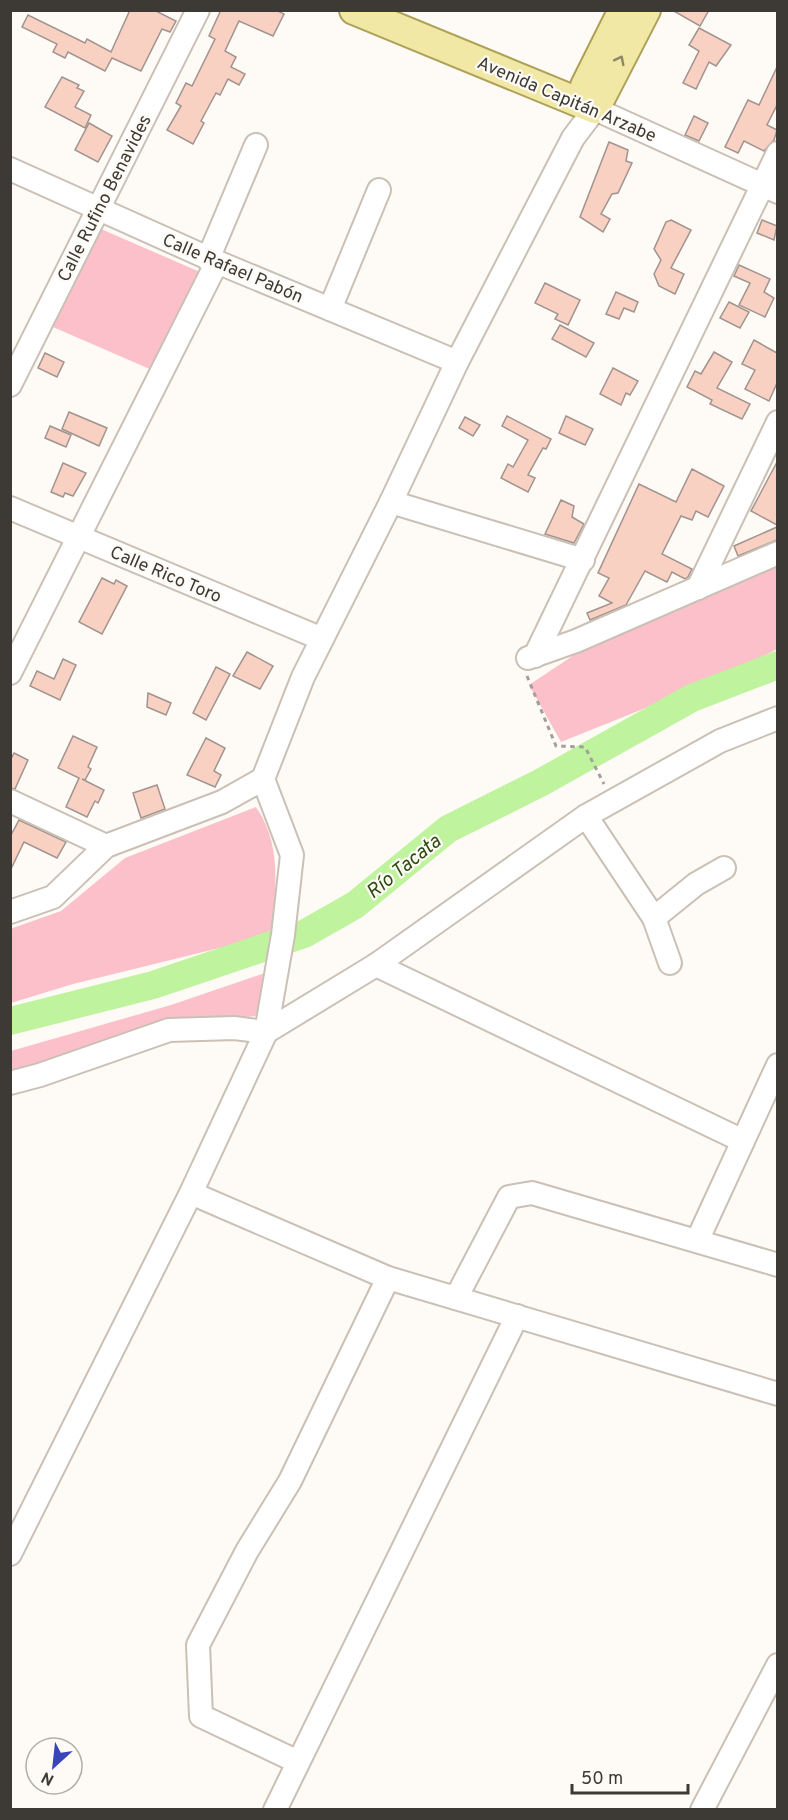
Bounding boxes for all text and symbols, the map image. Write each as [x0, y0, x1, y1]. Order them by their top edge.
street label: Avenida Capitán Arzabe [473, 52, 660, 149]
one-way arrow [613, 55, 625, 66]
street label: Calle Rufino Benavides [53, 111, 158, 286]
street label: Calle Rafael Pabón [158, 229, 306, 309]
street label: Calle Rico Toro [106, 542, 225, 609]
water label: Río Tacata [362, 829, 448, 906]
north arrow [24, 1736, 84, 1796]
scale bar [572, 1757, 688, 1795]
text: N [38, 1766, 58, 1789]
text: 50 m [581, 1768, 623, 1791]

